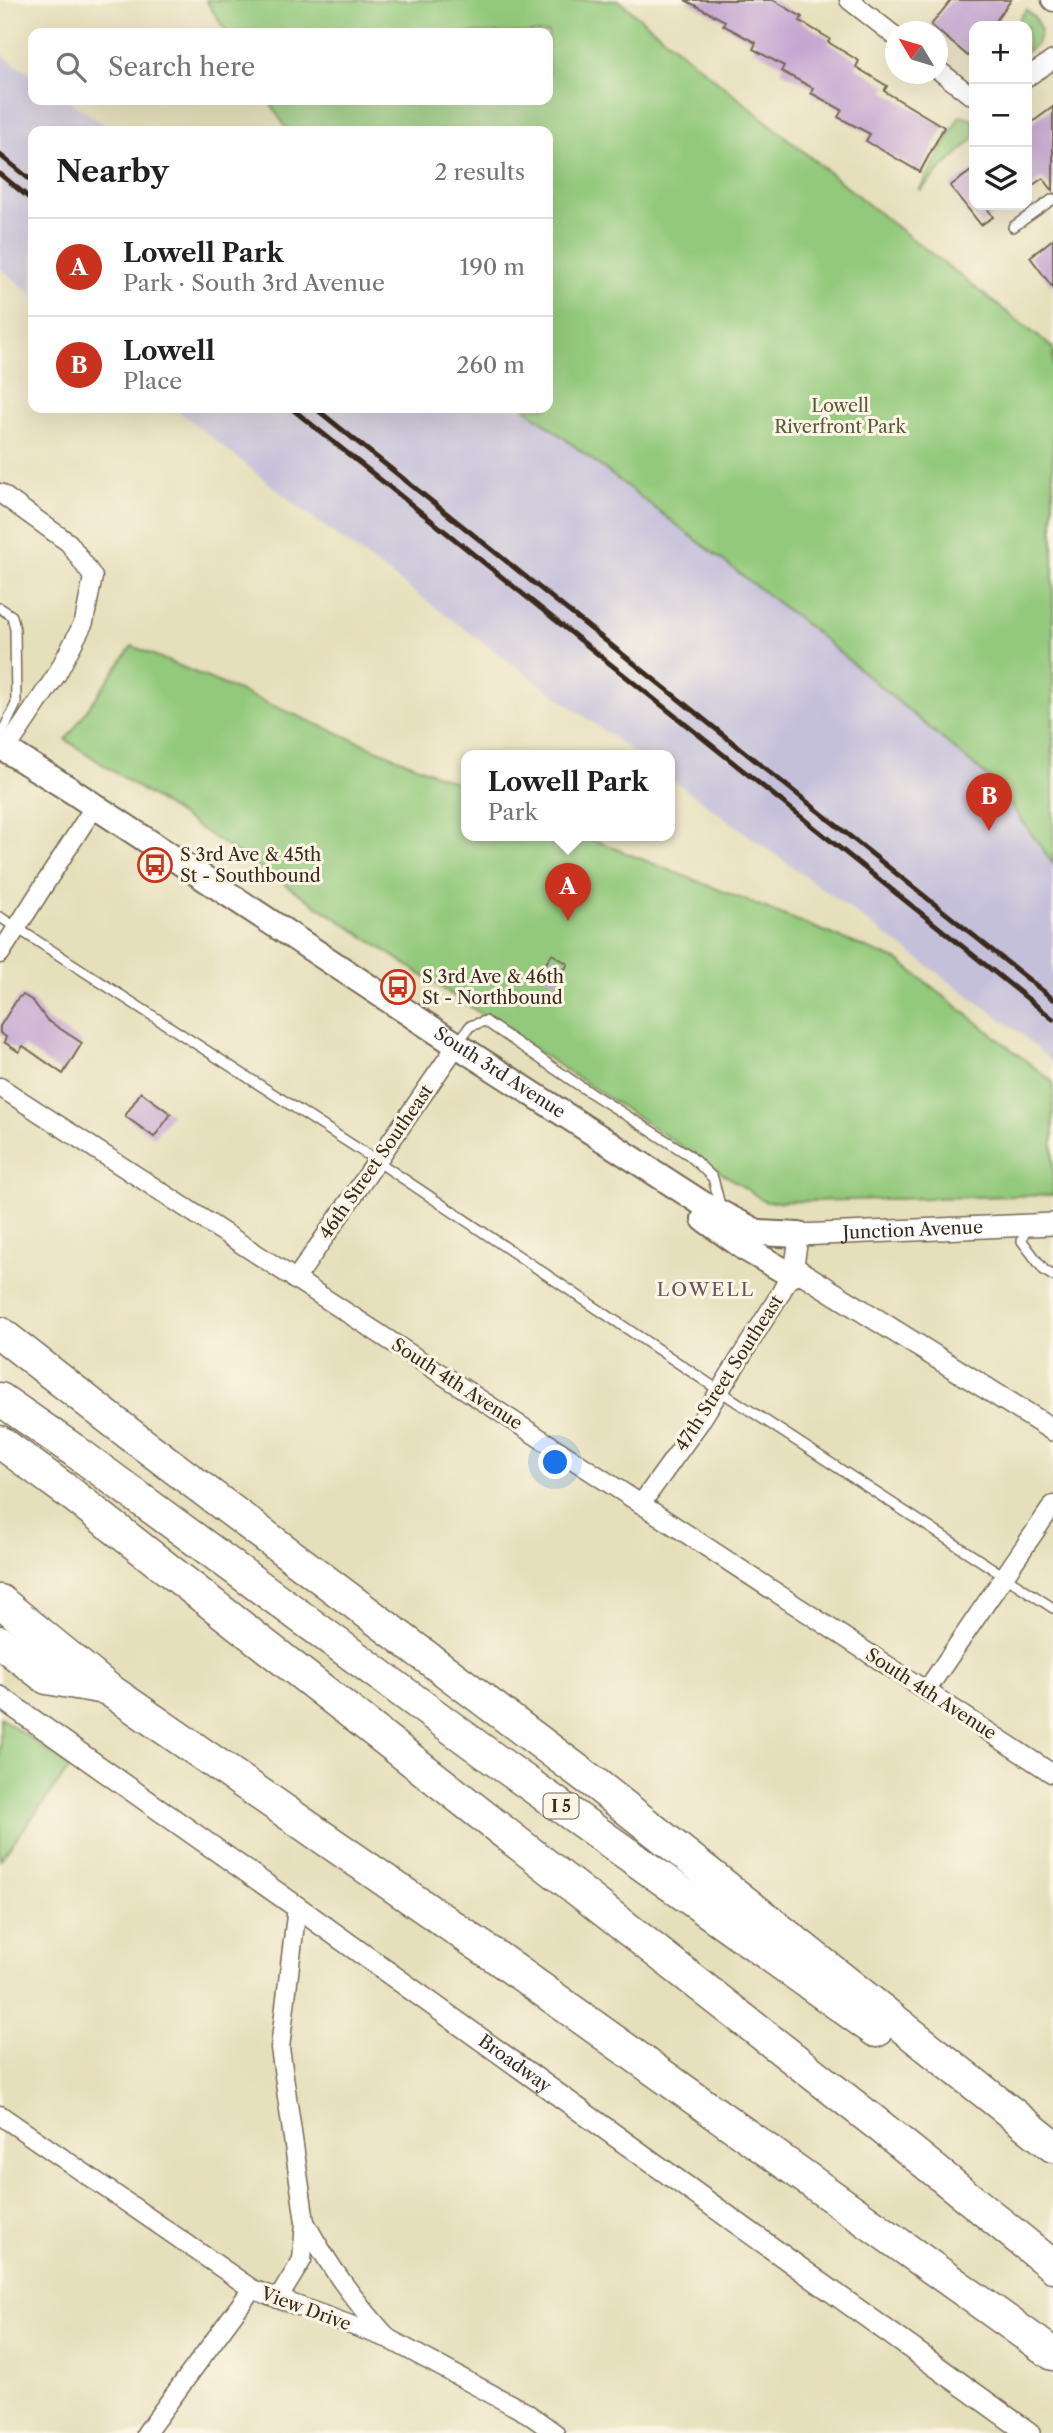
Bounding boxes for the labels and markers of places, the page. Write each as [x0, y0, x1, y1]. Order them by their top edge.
pin: B [966, 773, 1012, 831]
place label: S 3rd Ave & 45th St - Southbound [180, 844, 321, 887]
bus stop icon: S 3rd Ave & 45th St - Southbound [136, 846, 174, 884]
pin: A [545, 863, 591, 921]
place label: S 3rd Ave & 46th St - Northbound [422, 966, 564, 1009]
bus stop icon: S 3rd Ave & 46th St - Northbound [379, 968, 417, 1006]

